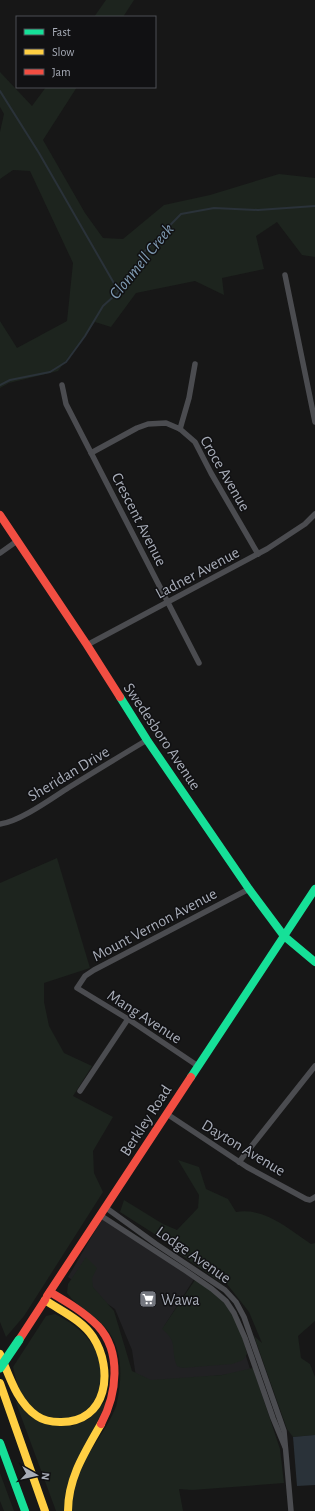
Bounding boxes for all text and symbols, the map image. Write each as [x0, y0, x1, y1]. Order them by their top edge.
legend [16, 16, 156, 88]
text: Fast [52, 26, 71, 38]
text: Slow [52, 46, 74, 58]
text: Jam [52, 66, 71, 78]
water label: Clonmell Creek [106, 220, 177, 302]
street label: Croce Avenue [197, 433, 253, 514]
street label: Crescent Avenue [109, 470, 170, 569]
street label: Ladner Avenue [153, 544, 242, 602]
street label: Swedesboro Avenue [121, 680, 204, 793]
street label: Sheridan Drive [25, 743, 112, 804]
street label: Mount Vernon Avenue [90, 885, 219, 964]
street label: Mang Avenue [104, 987, 184, 1047]
street label: Berkley Road [117, 1082, 175, 1159]
street label: Dayton Avenue [198, 1117, 288, 1180]
street label: Lodge Avenue [153, 1223, 234, 1286]
supermarket icon: Wawa [138, 1289, 158, 1309]
place label: Wawa [161, 1292, 200, 1308]
north arrow [16, 1455, 56, 1495]
text: N [39, 1472, 51, 1481]

